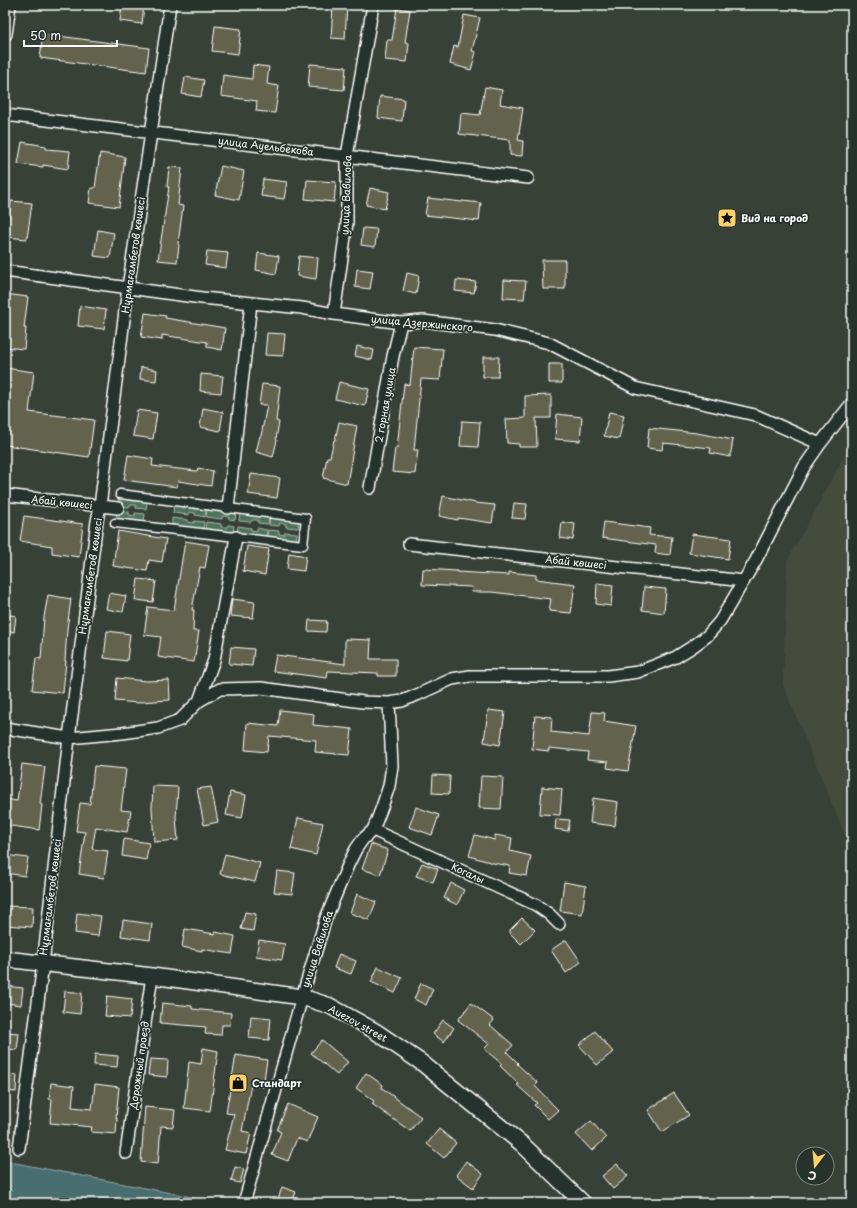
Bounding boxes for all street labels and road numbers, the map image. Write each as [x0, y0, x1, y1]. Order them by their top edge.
street label: улица Ауельбекова [217, 132, 316, 159]
street label: улица Вавилова [337, 154, 354, 235]
street label: Нұрмағамбетов көшесі [117, 196, 148, 314]
street label: улица Дзержинского [370, 311, 474, 334]
street label: 2 горная улица [370, 365, 399, 444]
street label: Абай көшесі [31, 491, 94, 512]
street label: Нұрмағамбетов көшесі [74, 517, 105, 635]
street label: Абай көшесі [545, 551, 608, 572]
street label: Нұрмағамбетов көшесі [35, 838, 64, 956]
street label: Когалы [449, 858, 487, 887]
street label: улица Вавилова [297, 908, 336, 989]
street label: Auezov street [326, 1000, 390, 1045]
street label: Дорожный проезд [125, 1020, 152, 1111]

